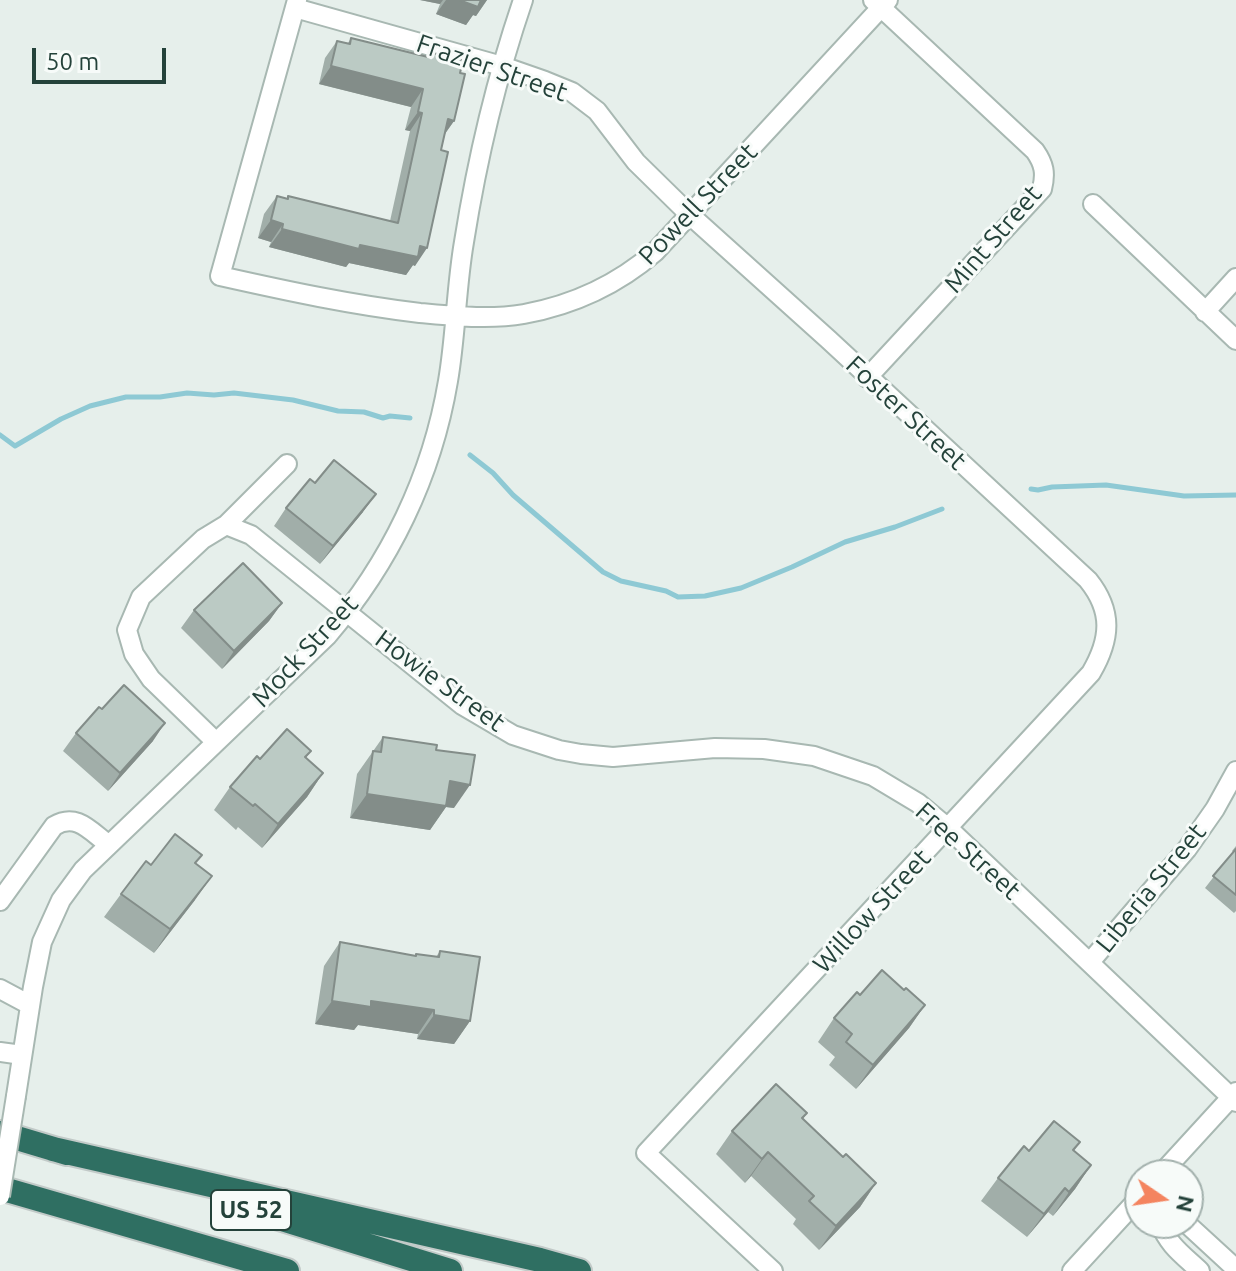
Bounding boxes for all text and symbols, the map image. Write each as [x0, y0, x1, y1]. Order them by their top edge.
street label: Frazier Street [412, 28, 572, 108]
scale bar [36, 32, 170, 82]
text: 50 m [46, 48, 99, 75]
street label: Powell Street [632, 137, 764, 271]
street label: Mint Street [938, 179, 1048, 299]
street label: Foster Street [839, 349, 973, 477]
street label: Mock Street [245, 589, 365, 713]
street label: Howie Street [369, 624, 511, 738]
street label: Free Street [909, 796, 1027, 906]
street label: Liberia Street [1089, 817, 1213, 959]
street label: Willow Street [807, 842, 937, 980]
north arrow [1124, 1159, 1204, 1239]
road number: US 52 [211, 1190, 291, 1230]
text: N [1172, 1193, 1200, 1215]

